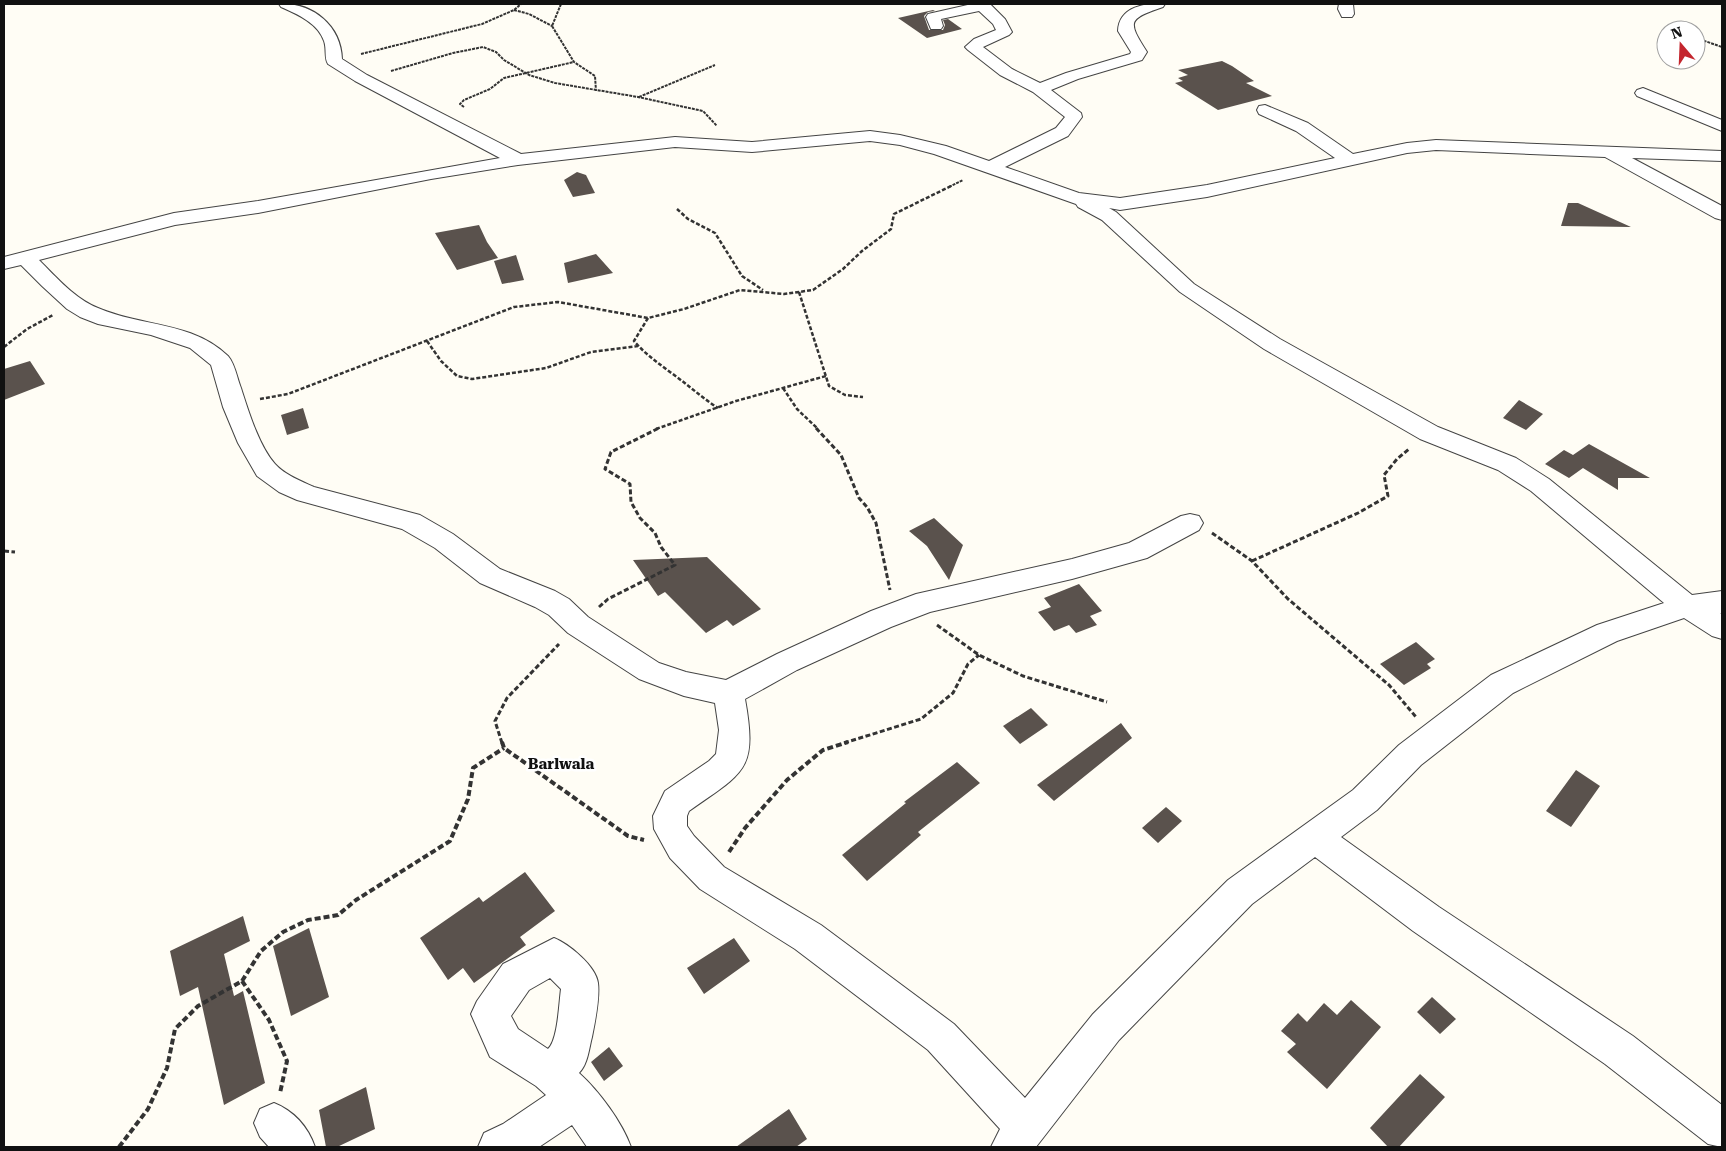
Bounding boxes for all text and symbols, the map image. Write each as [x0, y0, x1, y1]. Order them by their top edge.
north arrow [1656, 20, 1706, 70]
text: N [1669, 23, 1685, 42]
district label: Barlwala [528, 755, 594, 773]

